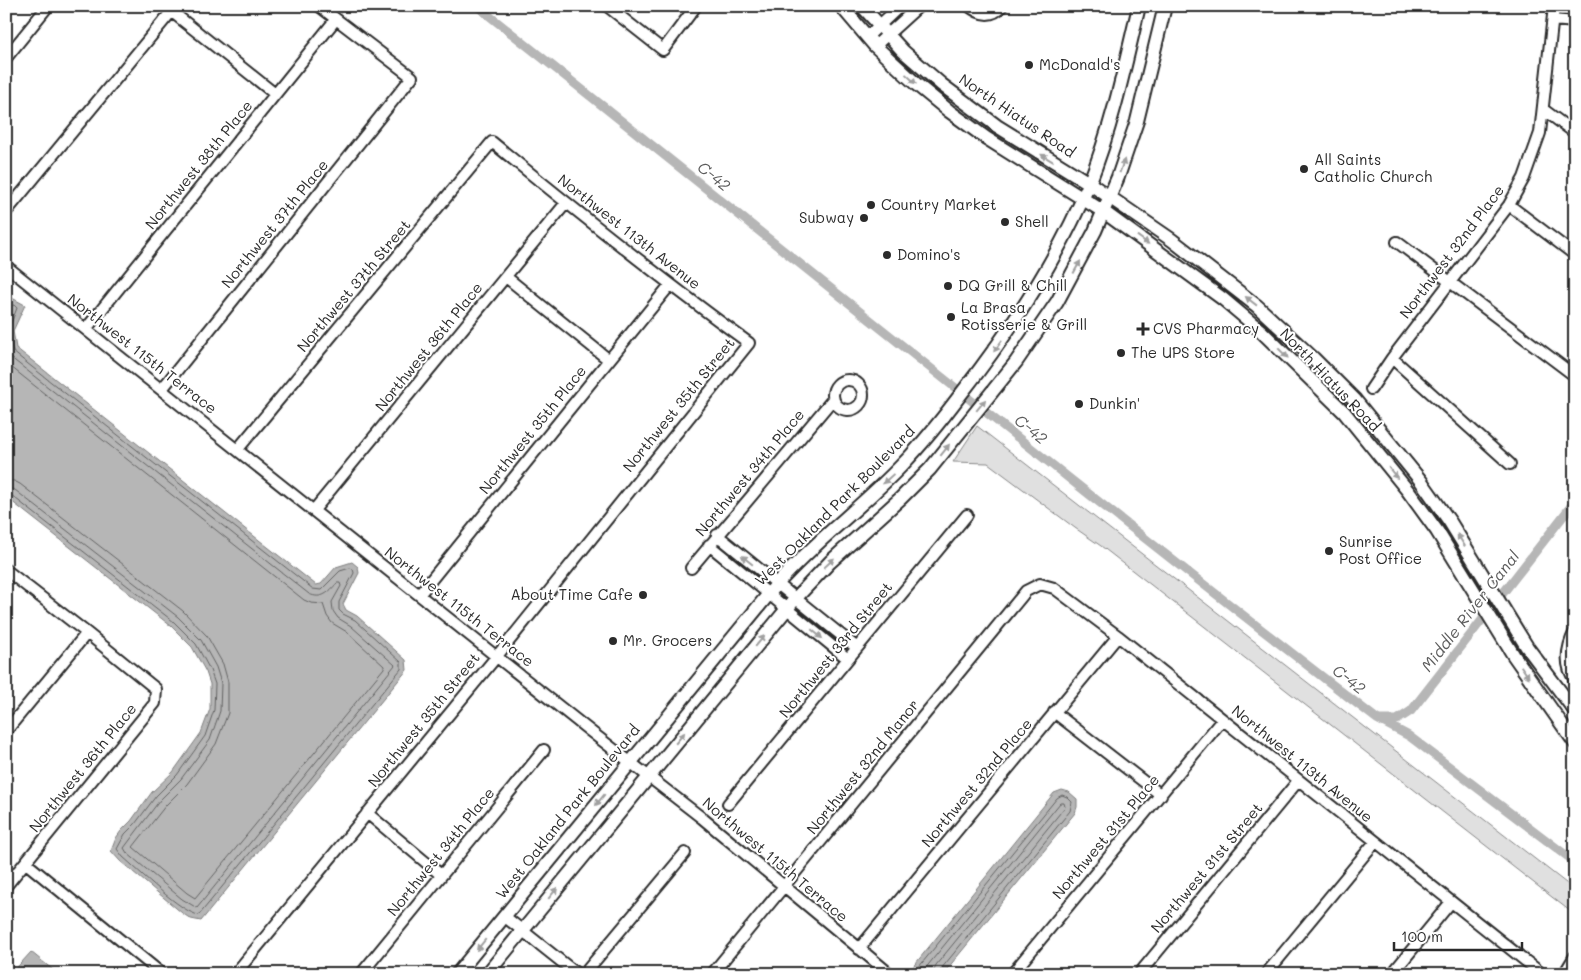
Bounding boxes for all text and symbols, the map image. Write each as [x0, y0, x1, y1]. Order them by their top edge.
place label: McDonald's [1039, 54, 1121, 74]
marker: McDonald's [1023, 59, 1035, 71]
street label: North Hiatus Road [955, 69, 1080, 162]
one-way arrow [904, 73, 916, 85]
street label: Northwest 38th Place [140, 96, 256, 233]
place label: All Saints Catholic Church [1314, 149, 1432, 186]
one-way arrow [1041, 154, 1054, 163]
street label: Northwest 37th Place [216, 155, 332, 292]
water label: C-42 [694, 156, 735, 195]
one-way arrow [1118, 158, 1126, 173]
marker: All Saints Catholic Church [1298, 163, 1310, 175]
street label: Northwest 113th Avenue [554, 169, 705, 293]
street label: Northwest 32nd Place [1394, 181, 1508, 322]
place label: Country Market [881, 194, 997, 214]
marker: Country Market [865, 199, 877, 211]
place label: Subway [799, 207, 854, 227]
place label: Shell [1015, 211, 1049, 231]
marker: Subway [858, 212, 870, 224]
street label: Northwest 37th Street [292, 215, 415, 356]
marker: Shell [999, 216, 1011, 228]
one-way arrow [1136, 235, 1150, 245]
place label: Domino's [897, 244, 961, 264]
marker: Domino's [881, 249, 893, 261]
one-way arrow [1073, 259, 1081, 274]
place label: DQ Grill & Chill [958, 275, 1067, 295]
street label: Northwest 36th Place [370, 278, 486, 415]
marker: DQ Grill & Chill [942, 280, 954, 292]
street label: Northwest 115th Terrace [64, 289, 221, 418]
one-way arrow [1244, 296, 1258, 306]
place label: La Brasa Rotisserie & Grill [961, 297, 1087, 334]
marker: La Brasa Rotisserie & Grill [945, 311, 957, 323]
place label: CVS Pharmacy [1153, 318, 1259, 338]
marker: CVS Pharmacy [1137, 323, 1149, 335]
street label: North Hiatus Road [1276, 323, 1385, 435]
street label: Northwest 35th Street [618, 333, 739, 476]
one-way arrow [993, 339, 1003, 353]
place label: The UPS Store [1131, 342, 1235, 362]
marker: The UPS Store [1115, 347, 1127, 359]
one-way arrow [1277, 347, 1289, 359]
street label: Northwest 35th Place [474, 361, 590, 498]
place label: Dunkin' [1089, 393, 1140, 413]
marker: Dunkin' [1073, 398, 1085, 410]
one-way arrow [976, 399, 987, 412]
street label: Northwest 34th Place [690, 405, 808, 540]
water label: C-42 [1011, 409, 1052, 448]
street label: West Oakland Park Boulevard [750, 421, 919, 590]
one-way arrow [940, 444, 951, 457]
one-way arrow [1387, 466, 1399, 478]
one-way arrow [882, 473, 894, 485]
place label: Sunrise Post Office [1339, 531, 1422, 568]
one-way arrow [1456, 534, 1466, 547]
street label: Northwest 115th Terrace [381, 542, 538, 671]
marker: Sunrise Post Office [1323, 545, 1335, 557]
water label: Middle River Canal [1416, 546, 1523, 675]
one-way arrow [741, 554, 754, 565]
one-way arrow [822, 557, 834, 569]
street label: Northwest 33rd Street [774, 577, 896, 721]
place label: About Time Cafe [510, 584, 633, 604]
marker: About Time Cafe [637, 589, 649, 601]
one-way arrow [811, 628, 824, 639]
place label: Mr. Grocers [623, 630, 712, 650]
marker: Mr. Grocers [607, 635, 619, 647]
one-way arrow [755, 635, 766, 648]
street label: Northwest 35th Street [363, 648, 484, 791]
water label: C-42 [1328, 659, 1370, 698]
one-way arrow [1520, 665, 1529, 679]
street label: Northwest 32nd Manor [802, 695, 923, 838]
street label: Northwest 36th Place [24, 699, 140, 836]
street label: Northwest 113th Avenue [1228, 700, 1377, 826]
street label: Northwest 32nd Place [916, 714, 1036, 851]
street label: West Oakland Park Boulevard [491, 720, 644, 903]
one-way arrow [675, 732, 686, 745]
street label: Northwest 31st Place [1047, 770, 1163, 903]
street label: Northwest 34th Place [382, 783, 498, 920]
street label: Northwest 115th Terrace [699, 792, 853, 926]
one-way arrow [594, 793, 606, 805]
street label: Northwest 31st Street [1146, 798, 1267, 937]
one-way arrow [548, 887, 559, 900]
scale bar [1394, 920, 1521, 952]
text: 100 m [1401, 926, 1443, 946]
one-way arrow [475, 938, 486, 951]

